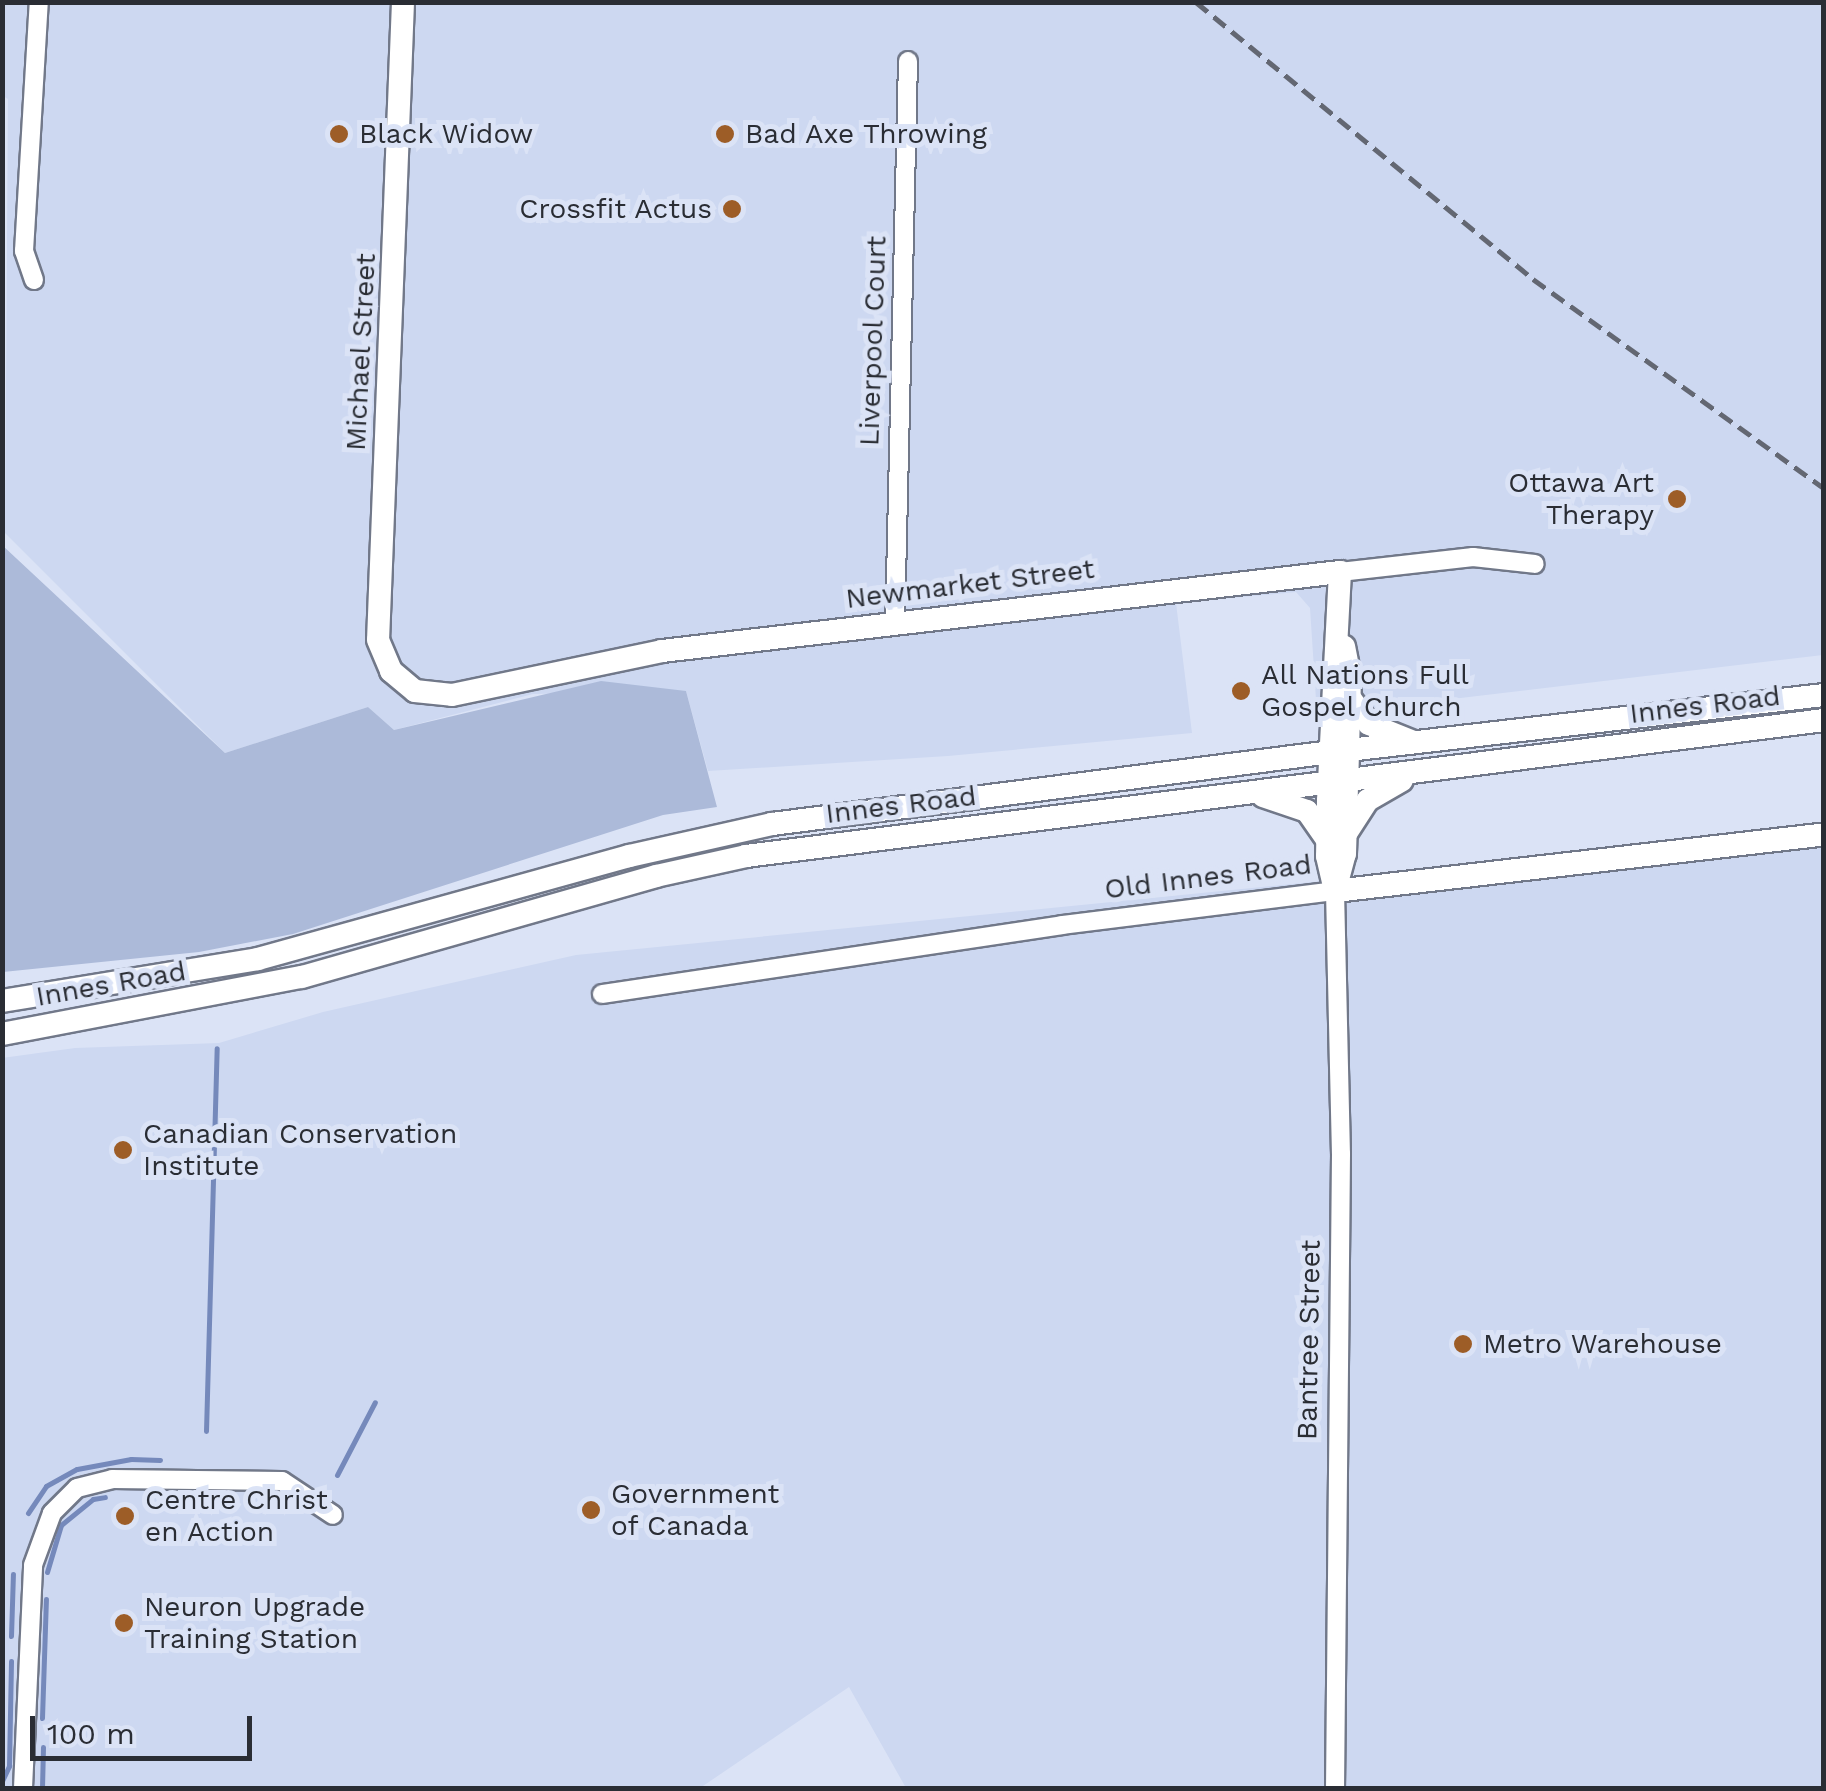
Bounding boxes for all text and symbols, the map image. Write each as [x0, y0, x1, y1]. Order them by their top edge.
place label: Black Widow [359, 117, 534, 151]
place label: Bad Axe Throwing [745, 117, 989, 151]
marker: Black Widow [328, 123, 350, 145]
marker: Bad Axe Throwing [714, 123, 736, 145]
place label: Crossfit Actus [518, 192, 712, 226]
marker: Crossfit Actus [721, 198, 743, 220]
street label: Liverpool Court [853, 235, 893, 447]
street label: Michael Street [339, 252, 383, 452]
place label: Ottawa Art Therapy [1507, 466, 1654, 532]
marker: Ottawa Art Therapy [1664, 486, 1690, 512]
street label: Newmarket Street [844, 552, 1096, 616]
place label: All Nations Full Gospel Church [1261, 658, 1470, 724]
street label: Innes Road [1628, 679, 1782, 731]
marker: All Nations Full Gospel Church [1230, 680, 1252, 702]
street label: Innes Road [824, 779, 978, 831]
street label: Old Innes Road [1103, 848, 1313, 906]
street label: Innes Road [33, 954, 189, 1014]
place label: Canadian Conservation Institute [143, 1117, 457, 1183]
marker: Canadian Conservation Institute [112, 1139, 134, 1161]
street label: Bantree Street [1290, 1240, 1328, 1440]
place label: Metro Warehouse [1483, 1327, 1723, 1361]
marker: Metro Warehouse [1452, 1333, 1474, 1355]
place label: Government of Canada [611, 1477, 779, 1543]
place label: Centre Christ en Action [145, 1483, 328, 1549]
marker: Government of Canada [580, 1499, 602, 1521]
marker: Centre Christ en Action [114, 1505, 136, 1527]
place label: Neuron Upgrade Training Station [144, 1590, 365, 1656]
marker: Neuron Upgrade Training Station [113, 1612, 135, 1634]
scale bar [35, 1696, 258, 1758]
text: 100 m [47, 1716, 135, 1751]

